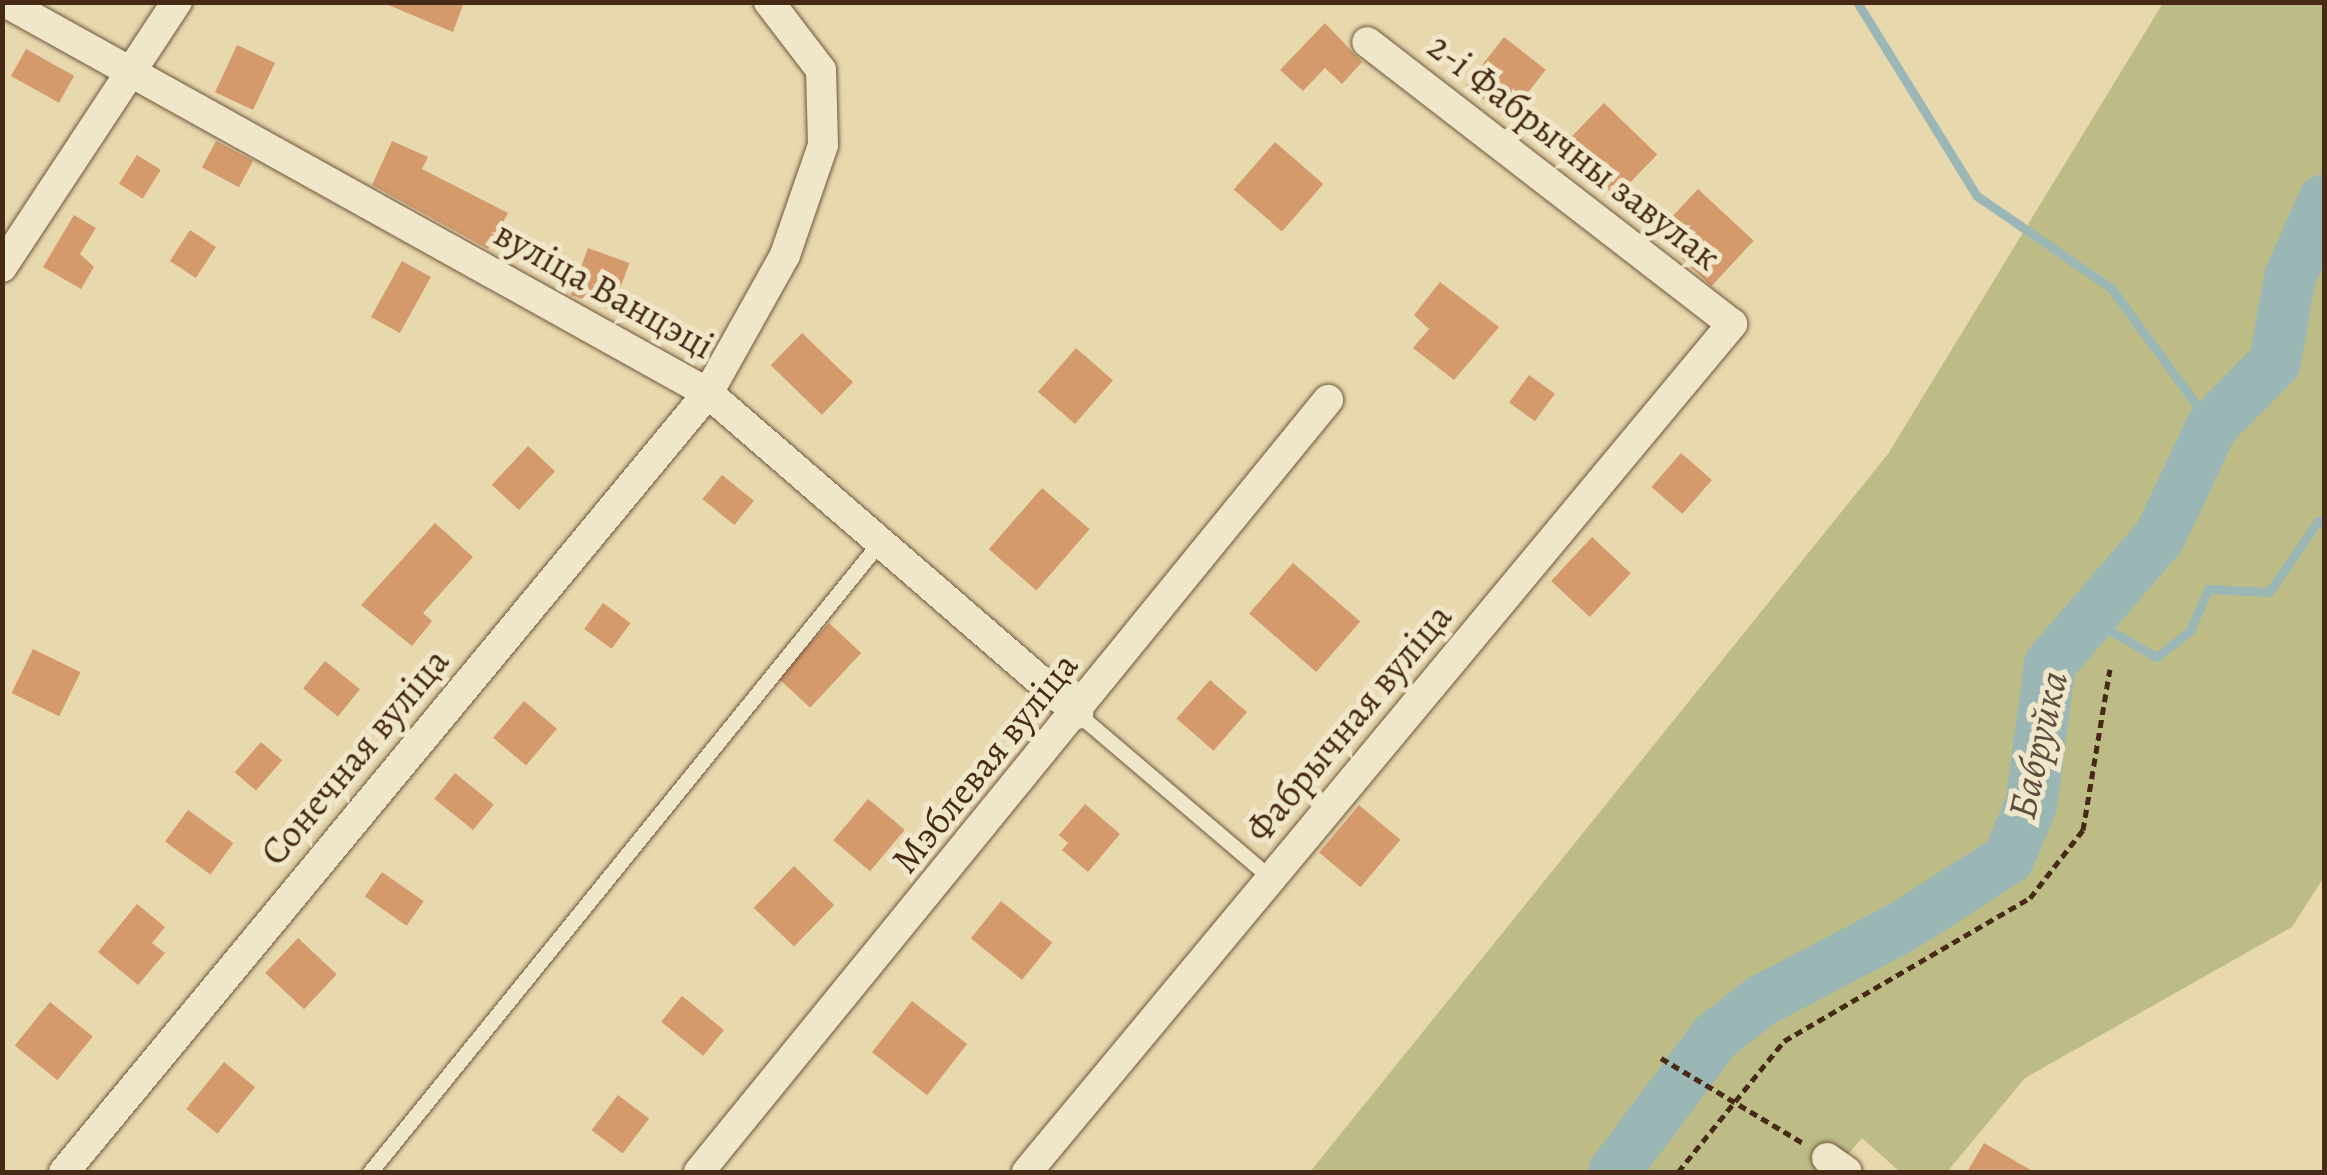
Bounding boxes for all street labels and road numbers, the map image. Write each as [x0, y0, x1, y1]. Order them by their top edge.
street label: 2-і Фабрычны завулак [1419, 24, 1729, 280]
street label: вуліца Ванцэці [486, 211, 722, 369]
street label: Фабрычная вуліца [1236, 595, 1462, 851]
street label: Сонечная вуліца [251, 639, 459, 875]
street label: Мэблевая вуліца [882, 643, 1088, 883]

